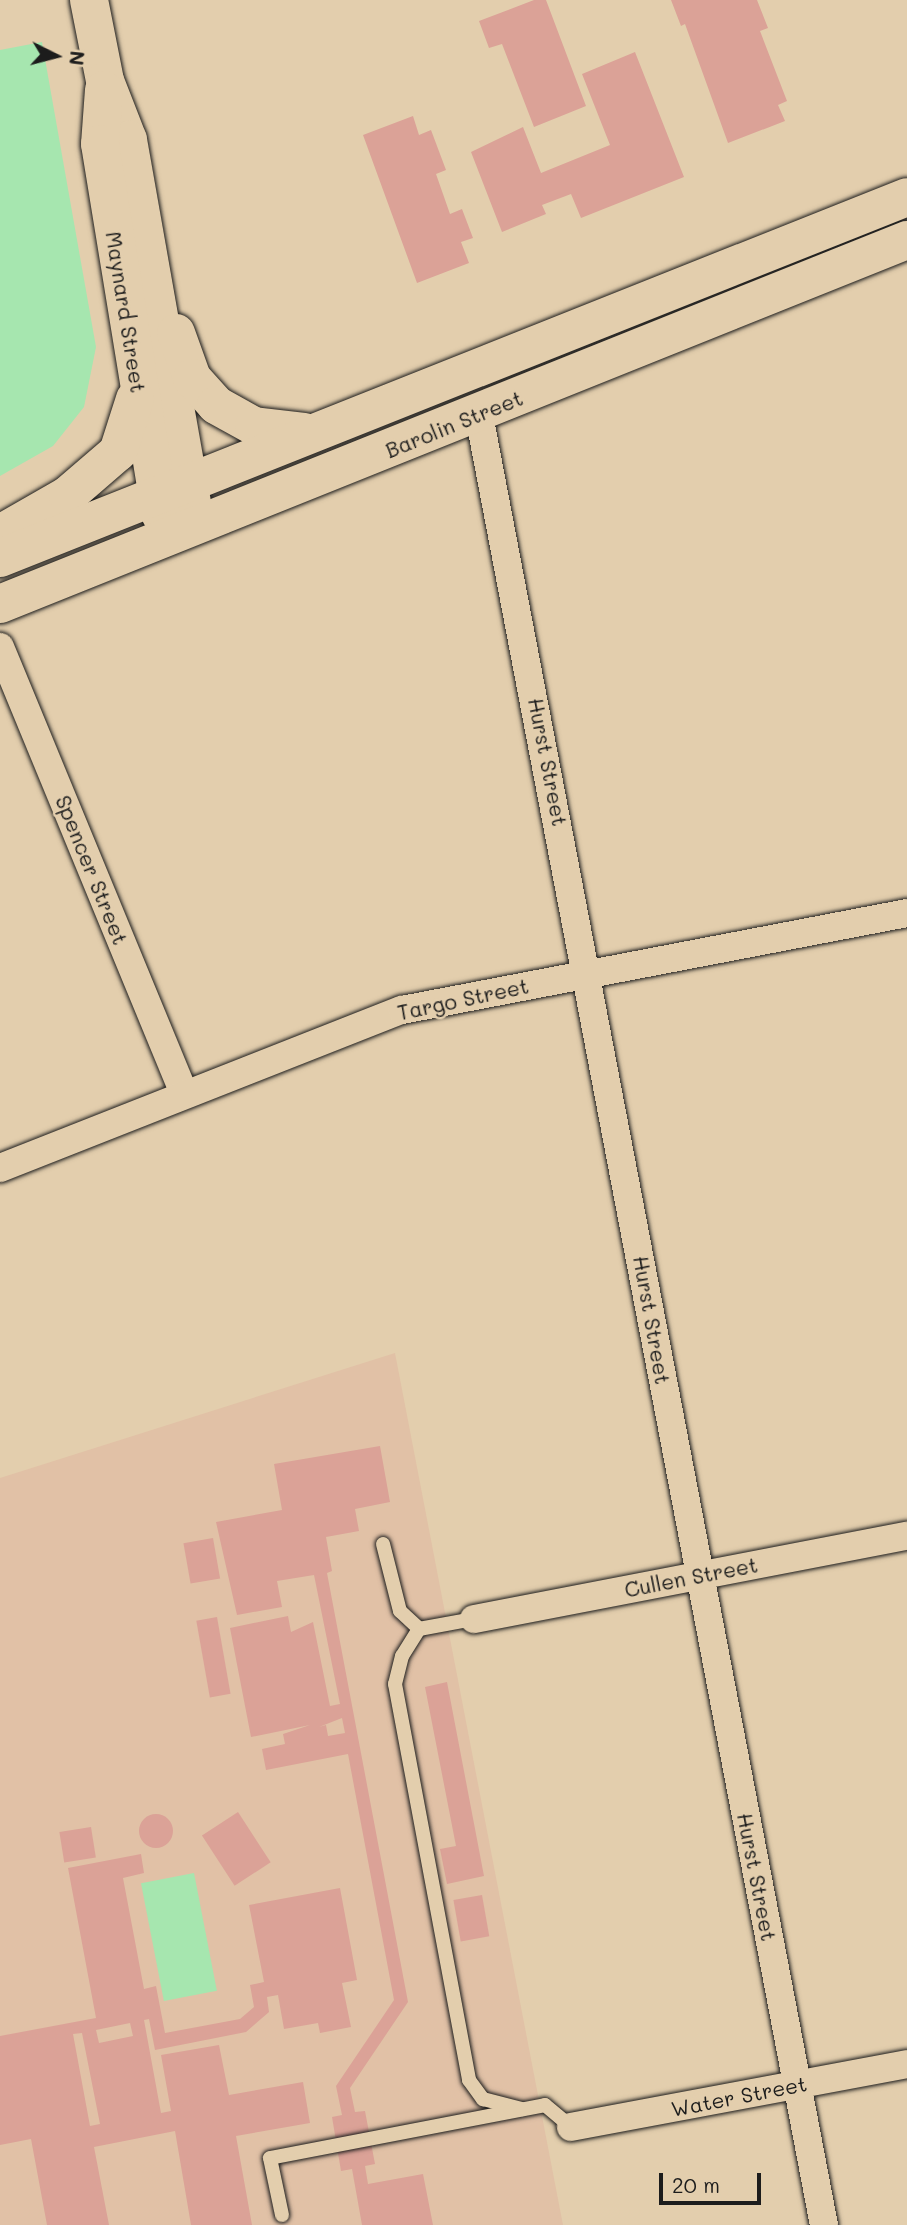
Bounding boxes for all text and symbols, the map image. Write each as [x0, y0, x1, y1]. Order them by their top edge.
north arrow [21, 21, 91, 91]
text: N [64, 50, 91, 67]
street label: Maynard Street [101, 230, 151, 394]
street label: Barolin Street [382, 385, 526, 463]
street label: Hurst Street [523, 696, 573, 828]
street label: Spencer Street [51, 792, 133, 948]
street label: Targo Street [395, 973, 531, 1025]
street label: Hurst Street [628, 1254, 676, 1386]
street label: Cullen Street [622, 1552, 760, 1602]
street label: Hurst Street [732, 1811, 782, 1943]
street label: Water Street [669, 2070, 809, 2122]
scale bar [662, 2158, 764, 2202]
text: 20 m [672, 2171, 720, 2198]

